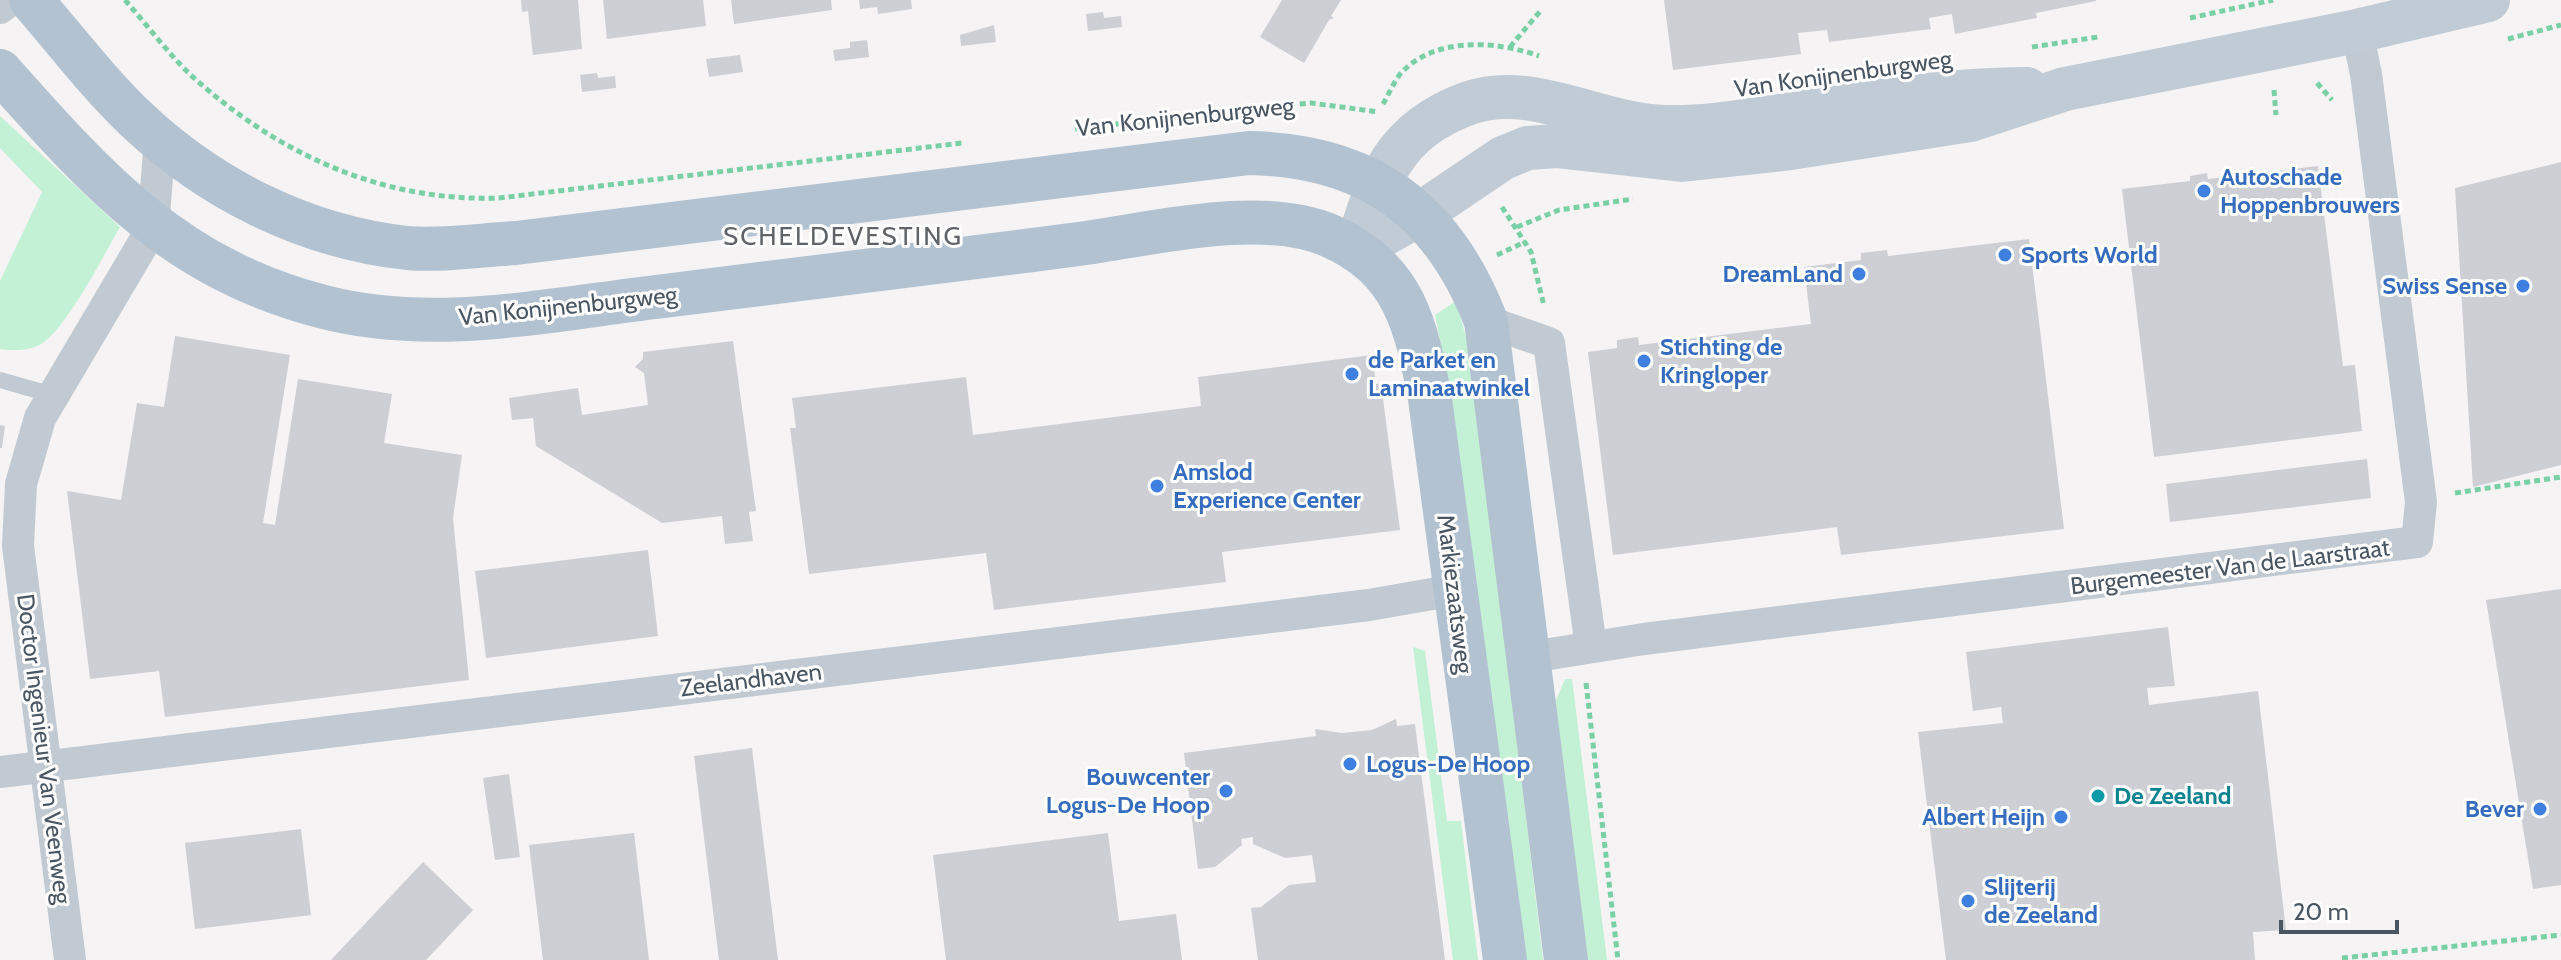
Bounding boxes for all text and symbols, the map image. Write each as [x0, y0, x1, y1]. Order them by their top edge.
street label: Van Konijnenburgweg [1732, 44, 1955, 103]
street label: Van Konijnenburgweg [1074, 91, 1297, 142]
place label: Autoschade Hoppenbrouwers [2220, 162, 2400, 219]
marker: Autoschade Hoppenbrouwers [2195, 182, 2213, 200]
district label: SCHELDEVESTING [723, 220, 963, 252]
place label: Sports World [2021, 240, 2158, 269]
marker: Sports World [1996, 246, 2014, 264]
place label: DreamLand [1723, 259, 1843, 288]
marker: DreamLand [1850, 265, 1868, 283]
place label: Swiss Sense [2382, 271, 2507, 300]
marker: Swiss Sense [2514, 277, 2532, 295]
street label: Van Konijnenburgweg [457, 280, 680, 331]
place label: Stichting de Kringloper [1660, 332, 1782, 389]
place label: de Parket en Laminaatwinkel [1368, 345, 1530, 402]
marker: Stichting de Kringloper [1635, 352, 1653, 370]
marker: de Parket en Laminaatwinkel [1343, 365, 1361, 383]
place label: Amslod Experience Center [1173, 457, 1361, 514]
marker: Amslod Experience Center [1148, 477, 1166, 495]
street label: Markiezaatsweg [1431, 513, 1480, 676]
street label: Burgemeester Van de Laarstraat [2069, 533, 2391, 600]
street label: Doctor Ingenieur Van Veenweg [11, 592, 78, 907]
street label: Zeelandhaven [679, 656, 823, 703]
place label: Logus-De Hoop [1366, 749, 1530, 778]
marker: Logus-De Hoop [1341, 755, 1359, 773]
place label: Bouwcenter Logus-De Hoop [1046, 762, 1210, 819]
place label: De Zeeland [2114, 781, 2231, 810]
marker: Bouwcenter Logus-De Hoop [1217, 782, 1235, 800]
marker: De Zeeland [2089, 787, 2107, 805]
place label: Bever [2465, 794, 2524, 823]
marker: Bever [2531, 800, 2549, 818]
place label: Albert Heijn [1922, 802, 2045, 831]
marker: Albert Heijn [2052, 808, 2070, 826]
place label: Slijterij de Zeeland [1984, 872, 2098, 929]
scale bar [2281, 884, 2397, 934]
marker: Slijterij de Zeeland [1959, 892, 1977, 910]
text: 20 m [2293, 897, 2349, 926]

